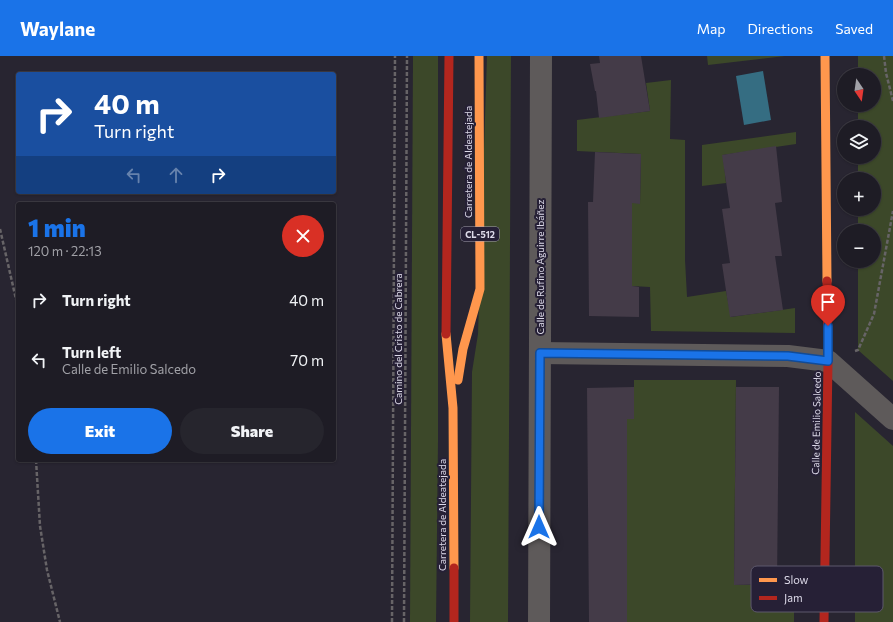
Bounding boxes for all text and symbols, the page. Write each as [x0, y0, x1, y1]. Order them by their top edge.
text: Waylane [20, 17, 95, 40]
text: Map [697, 20, 726, 37]
text: Directions [748, 20, 813, 37]
text: Saved [835, 20, 873, 37]
north arrow [837, 68, 881, 112]
map controls [837, 68, 881, 268]
text: 40 m [94, 86, 160, 120]
icon: right [28, 88, 80, 140]
street label: Carretera de Aldeatejada [462, 106, 474, 218]
text: Turn right [94, 120, 174, 142]
button: layers [837, 120, 881, 164]
icon: left [123, 164, 145, 186]
icon: ahead [165, 164, 187, 186]
icon: right [207, 164, 229, 186]
button: + [837, 172, 881, 216]
street label: Calle de Rufino Aguirre Ibáñez [534, 200, 546, 334]
text: 1 min [28, 213, 86, 242]
button: close [282, 215, 324, 257]
button: − [837, 224, 881, 268]
road number: CL-512 [461, 227, 499, 241]
text: 120 m · 22:13 [28, 243, 102, 259]
street label: Camino del Cristo de Cabrera [392, 273, 404, 405]
pin [811, 285, 845, 326]
icon: right [28, 289, 50, 311]
text: Turn right [62, 291, 131, 309]
text: 40 m [289, 291, 324, 309]
icon: arrive [817, 291, 839, 313]
text: Turn left [62, 343, 121, 361]
icon: left [28, 349, 50, 371]
text: 70 m [290, 351, 324, 369]
text: Calle de Emilio Salcedo [62, 361, 196, 377]
street label: Calle de Emilio Salcedo [809, 371, 823, 475]
button: Exit [28, 408, 172, 454]
button: Share [180, 408, 324, 454]
street label: Carretera de Aldeatejada [436, 459, 448, 571]
position arrow [518, 506, 560, 548]
legend [751, 566, 883, 612]
text: Slow [784, 573, 809, 586]
text: Jam [784, 591, 803, 605]

